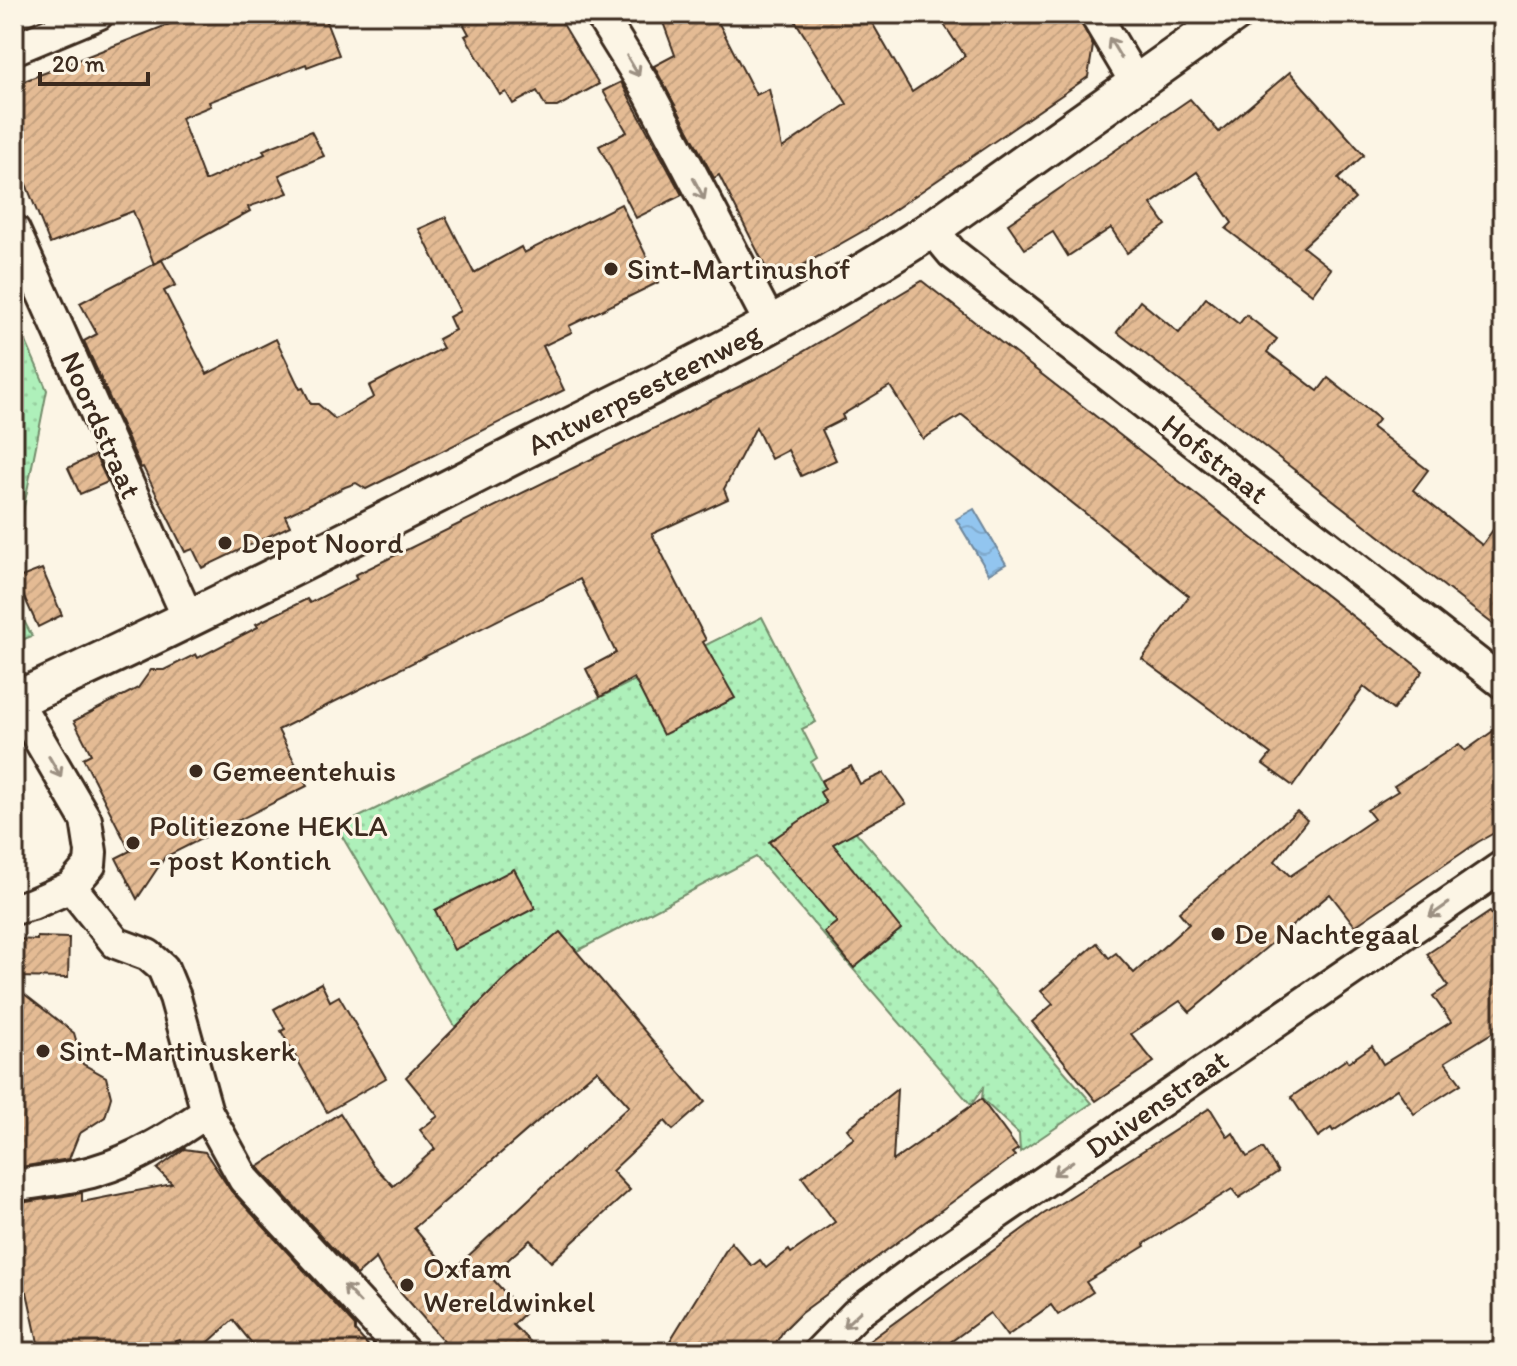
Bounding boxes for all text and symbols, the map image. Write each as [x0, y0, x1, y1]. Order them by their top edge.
scale bar [40, 36, 148, 86]
one-way arrow [1107, 37, 1123, 60]
text: 20 m [52, 49, 105, 78]
one-way arrow [625, 54, 641, 77]
one-way arrow [691, 177, 707, 200]
place label: Sint-Martinushof [627, 250, 850, 287]
marker: Sint-Martinushof [602, 260, 620, 278]
street label: Antwerpsesteenweg [521, 313, 767, 463]
street label: Noordstraat [53, 345, 150, 504]
street label: Hofstraat [1154, 405, 1276, 512]
place label: Depot Noord [241, 524, 404, 561]
marker: Depot Noord [216, 534, 234, 552]
place label: Gemeentehuis [212, 752, 396, 789]
one-way arrow [47, 755, 63, 778]
marker: Gemeentehuis [187, 762, 205, 780]
place label: Politiezone HEKLA - post Kontich [149, 807, 388, 878]
marker: Politiezone HEKLA - post Kontich [124, 834, 142, 852]
one-way arrow [1428, 902, 1450, 918]
place label: De Nachtegaal [1234, 915, 1420, 952]
marker: De Nachtegaal [1209, 925, 1227, 943]
place label: Sint-Martinuskerk [59, 1032, 297, 1069]
street label: Duivenstraat [1078, 1041, 1235, 1166]
marker: Sint-Martinuskerk [34, 1042, 52, 1060]
one-way arrow [1052, 1160, 1075, 1176]
place label: Oxfam Wereldwinkel [423, 1249, 596, 1320]
marker: Oxfam Wereldwinkel [398, 1276, 416, 1294]
one-way arrow [343, 1285, 361, 1305]
one-way arrow [842, 1310, 862, 1328]

